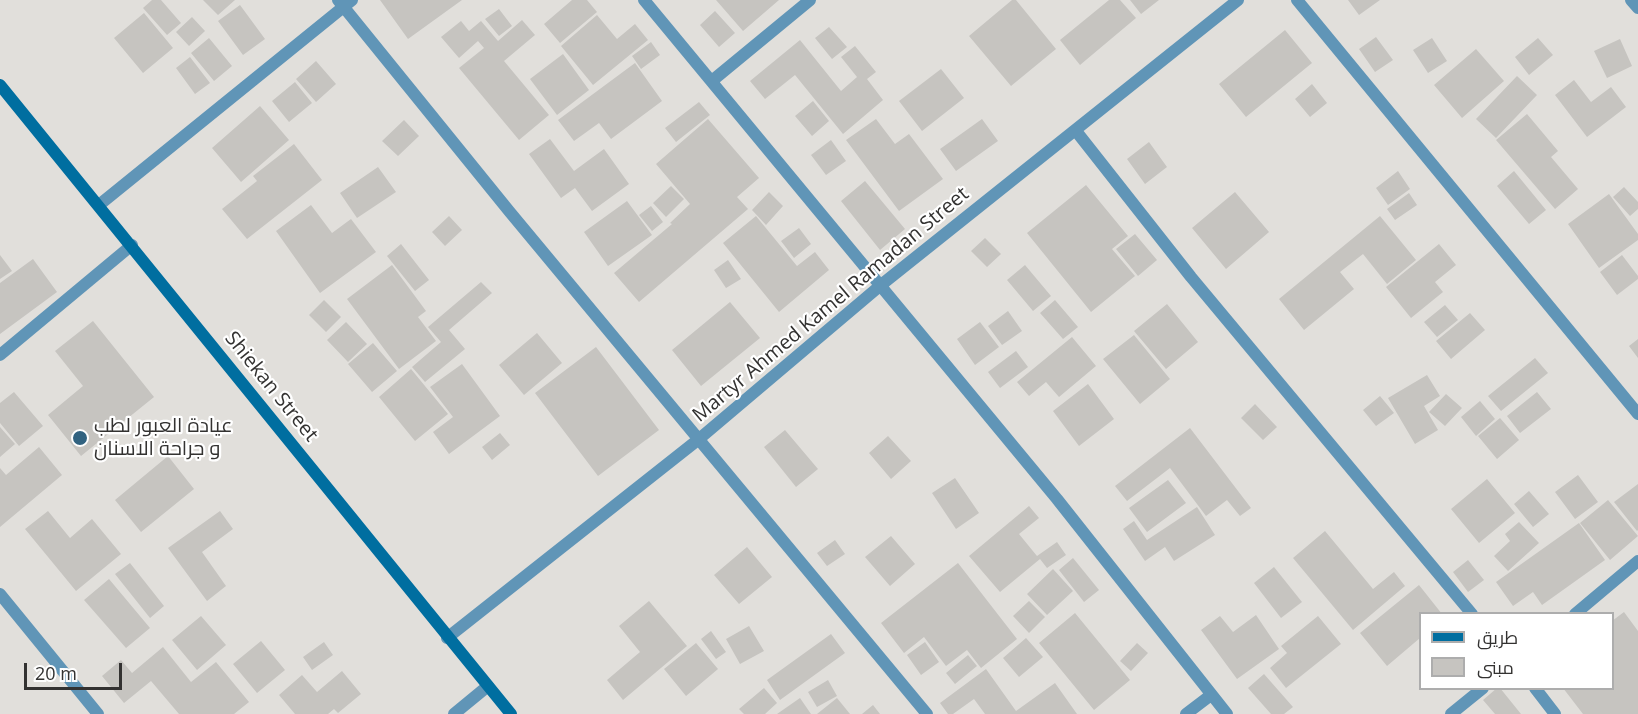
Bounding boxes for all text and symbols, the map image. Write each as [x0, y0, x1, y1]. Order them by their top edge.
street label: Martyr Ahmed Kamel Ramadan Street [688, 182, 974, 428]
street label: Shiekan Street [219, 327, 323, 447]
place label: عيادة العبور لطب و جراحة الاسنان [94, 414, 232, 461]
marker: عيادة العبور لطب و جراحة الاسنان [71, 429, 89, 447]
legend [1419, 612, 1614, 690]
text: طريق [1477, 625, 1518, 649]
scale bar [27, 651, 124, 689]
text: مبنى [1477, 655, 1514, 679]
text: 20 m [35, 661, 77, 685]

